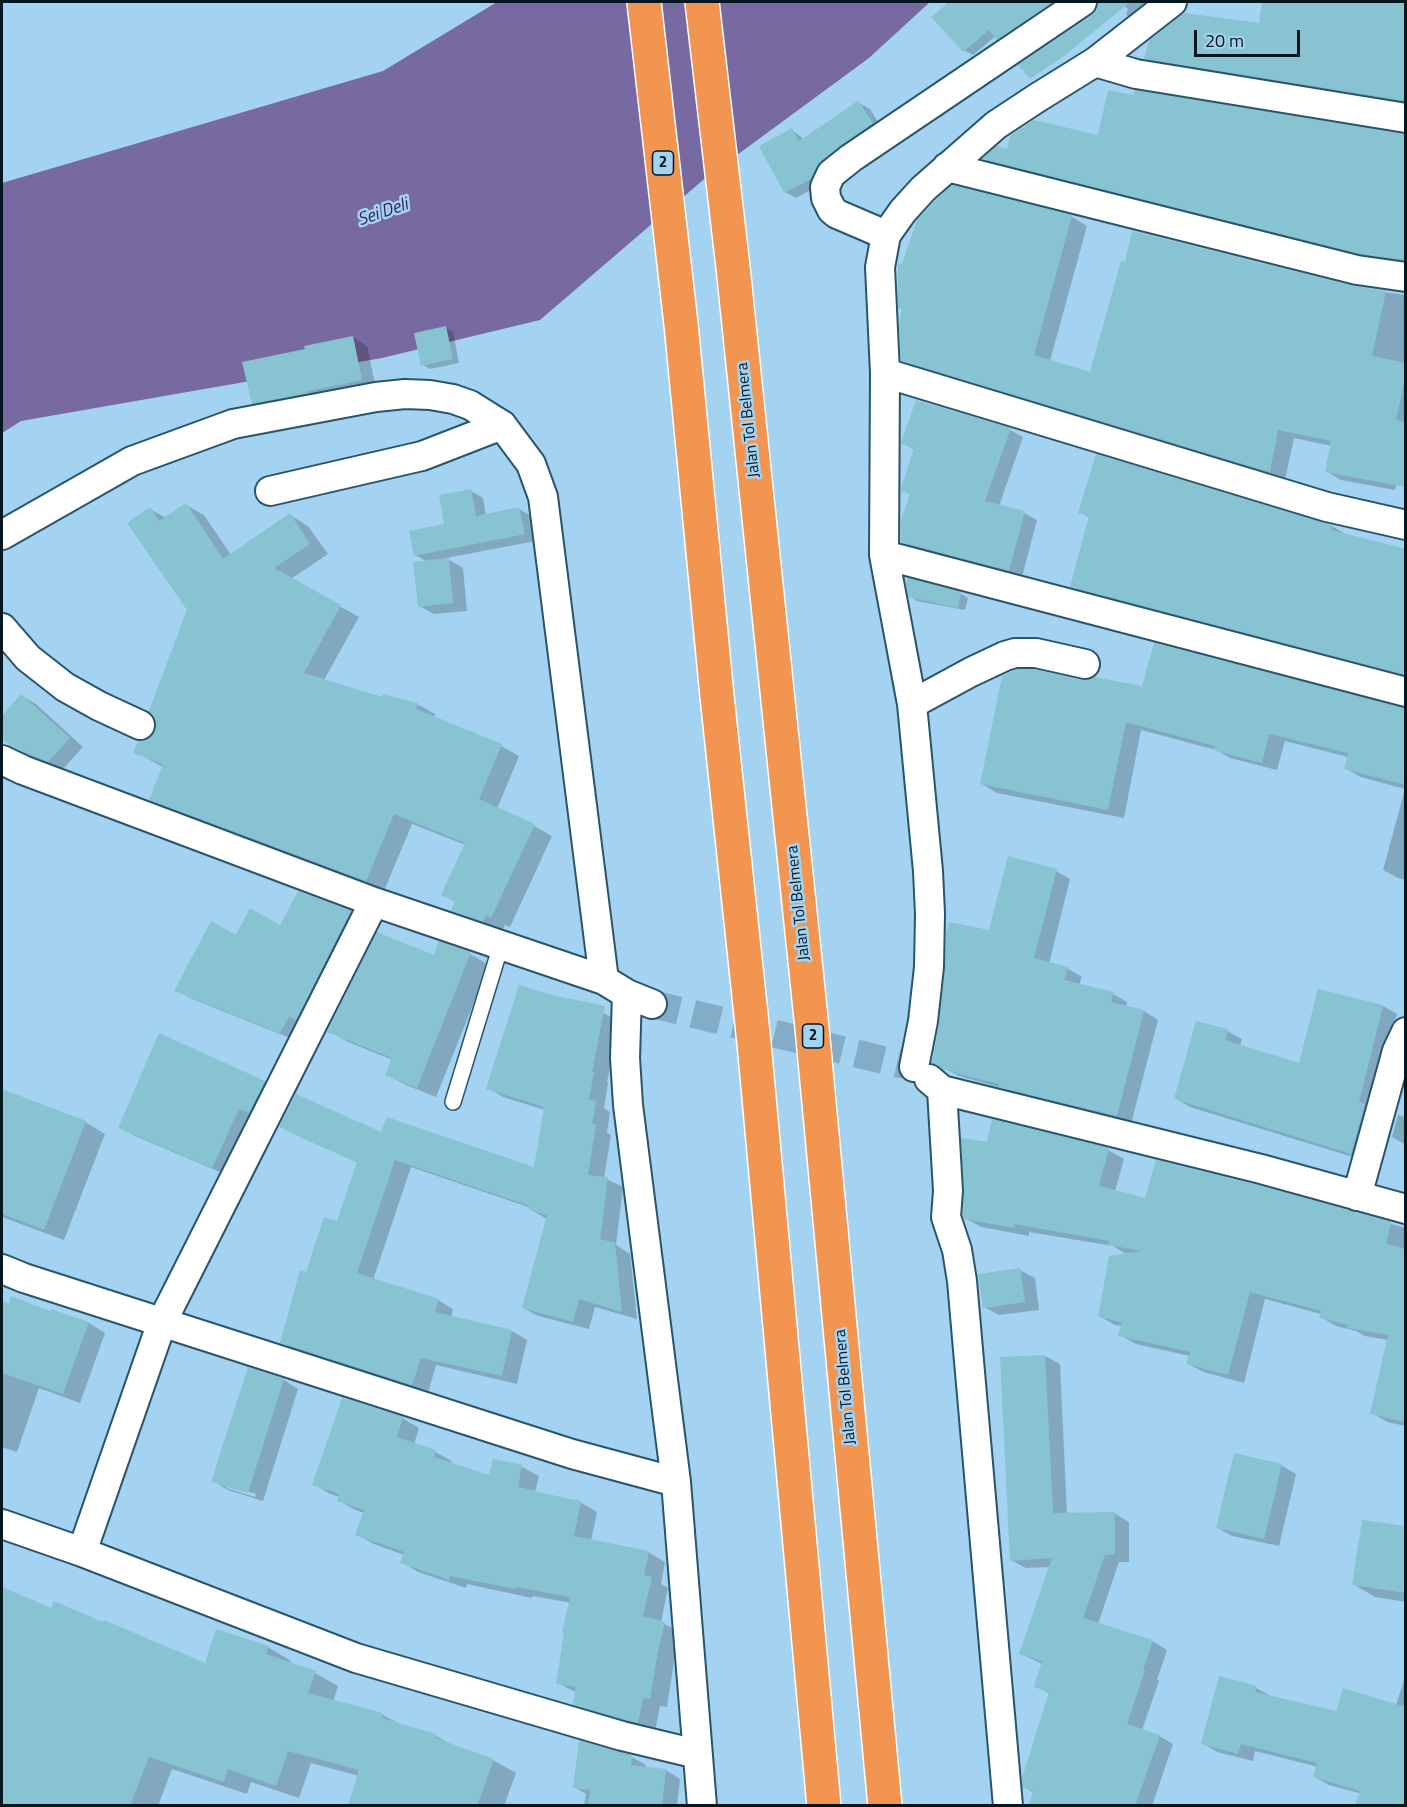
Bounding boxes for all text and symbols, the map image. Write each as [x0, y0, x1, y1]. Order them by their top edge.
scale bar [1197, 18, 1304, 56]
text: 20 m [1205, 27, 1244, 54]
road number: 2 [652, 151, 674, 175]
water label: Sei Deli [355, 194, 411, 232]
street label: Jalan Tol Belmera [733, 361, 765, 479]
street label: Jalan Tol Belmera [783, 844, 815, 962]
road number: 2 [802, 1024, 824, 1048]
street label: Jalan Tol Belmera [831, 1329, 861, 1445]

